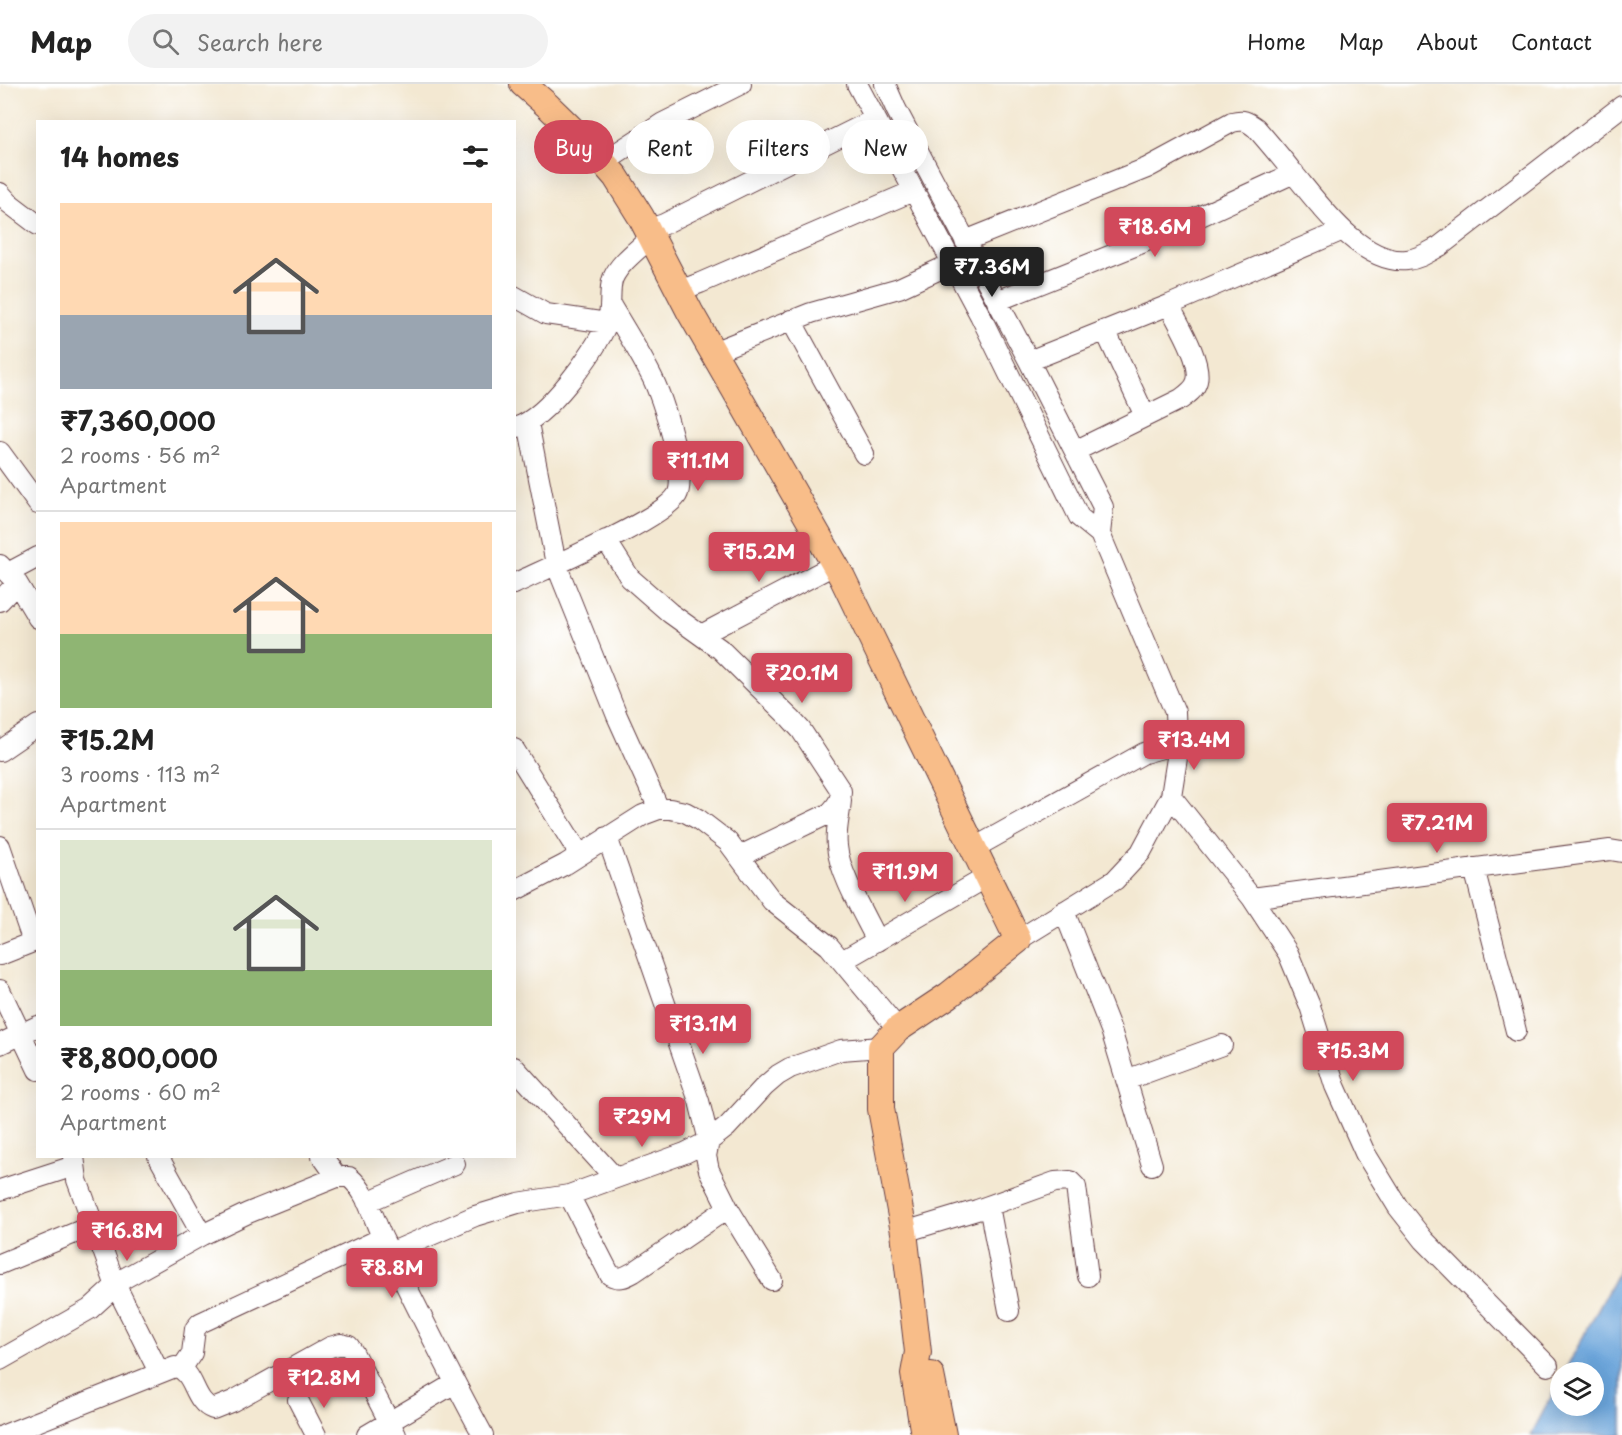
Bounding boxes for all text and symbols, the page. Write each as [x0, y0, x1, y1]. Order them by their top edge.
search box [128, 14, 548, 68]
text: Map [30, 20, 92, 63]
icon: search [149, 25, 182, 58]
text: Search here [197, 25, 323, 58]
text: Home [1247, 25, 1306, 57]
text: Map [1339, 25, 1384, 57]
text: About [1417, 25, 1478, 57]
text: Contact [1511, 25, 1592, 57]
chip: Buy [534, 120, 614, 174]
chip: Rent [626, 120, 714, 174]
chip: Filters [726, 120, 830, 174]
chip: New [842, 120, 928, 174]
text: 14 homes [60, 137, 179, 176]
icon: filters [459, 140, 492, 173]
pin: ₹18.6M [1106, 207, 1204, 258]
text: ₹18.6M [1118, 211, 1192, 241]
icon: home [222, 242, 330, 350]
pin: ₹7.36M [943, 247, 1041, 298]
text: ₹7.36M [954, 251, 1030, 281]
text: ₹7,360,000 [60, 401, 216, 440]
text: 2 rooms · 56 m² [60, 440, 221, 470]
pin: ₹11.1M [649, 441, 747, 492]
text: ₹11.1M [666, 445, 730, 475]
text: Apartment [60, 470, 167, 500]
pin: ₹15.2M [710, 532, 808, 583]
text: ₹15.2M [723, 536, 795, 566]
icon: home [222, 561, 330, 669]
pin: ₹20.1M [753, 653, 851, 704]
text: ₹20.1M [765, 657, 839, 687]
text: ₹15.2M [60, 720, 155, 759]
pin: ₹13.4M [1145, 720, 1243, 771]
text: ₹13.4M [1158, 724, 1230, 754]
text: 3 rooms · 113 m² [60, 759, 220, 789]
text: Apartment [60, 789, 167, 819]
pin: ₹7.21M [1388, 803, 1486, 854]
text: ₹7.21M [1401, 807, 1473, 837]
pin: ₹11.9M [856, 852, 954, 903]
text: ₹11.9M [872, 856, 938, 886]
icon: home [222, 879, 330, 987]
pin: ₹13.1M [654, 1004, 752, 1055]
text: ₹13.1M [669, 1008, 737, 1038]
pin: ₹15.3M [1304, 1031, 1402, 1082]
text: ₹15.3M [1317, 1035, 1389, 1065]
text: ₹8,800,000 [60, 1038, 218, 1077]
text: 2 rooms · 60 m² [60, 1077, 221, 1107]
pin: ₹29M [606, 1097, 678, 1148]
text: ₹29M [613, 1101, 671, 1131]
text: Apartment [60, 1107, 167, 1137]
pin: ₹16.8M [78, 1211, 176, 1262]
text: ₹16.8M [91, 1215, 163, 1245]
pin: ₹8.8M [350, 1248, 434, 1299]
text: ₹8.8M [360, 1252, 424, 1282]
pin: ₹12.8M [275, 1358, 373, 1409]
text: ₹12.8M [287, 1362, 361, 1392]
map controls [1550, 1362, 1604, 1416]
button: layers [1550, 1362, 1604, 1416]

